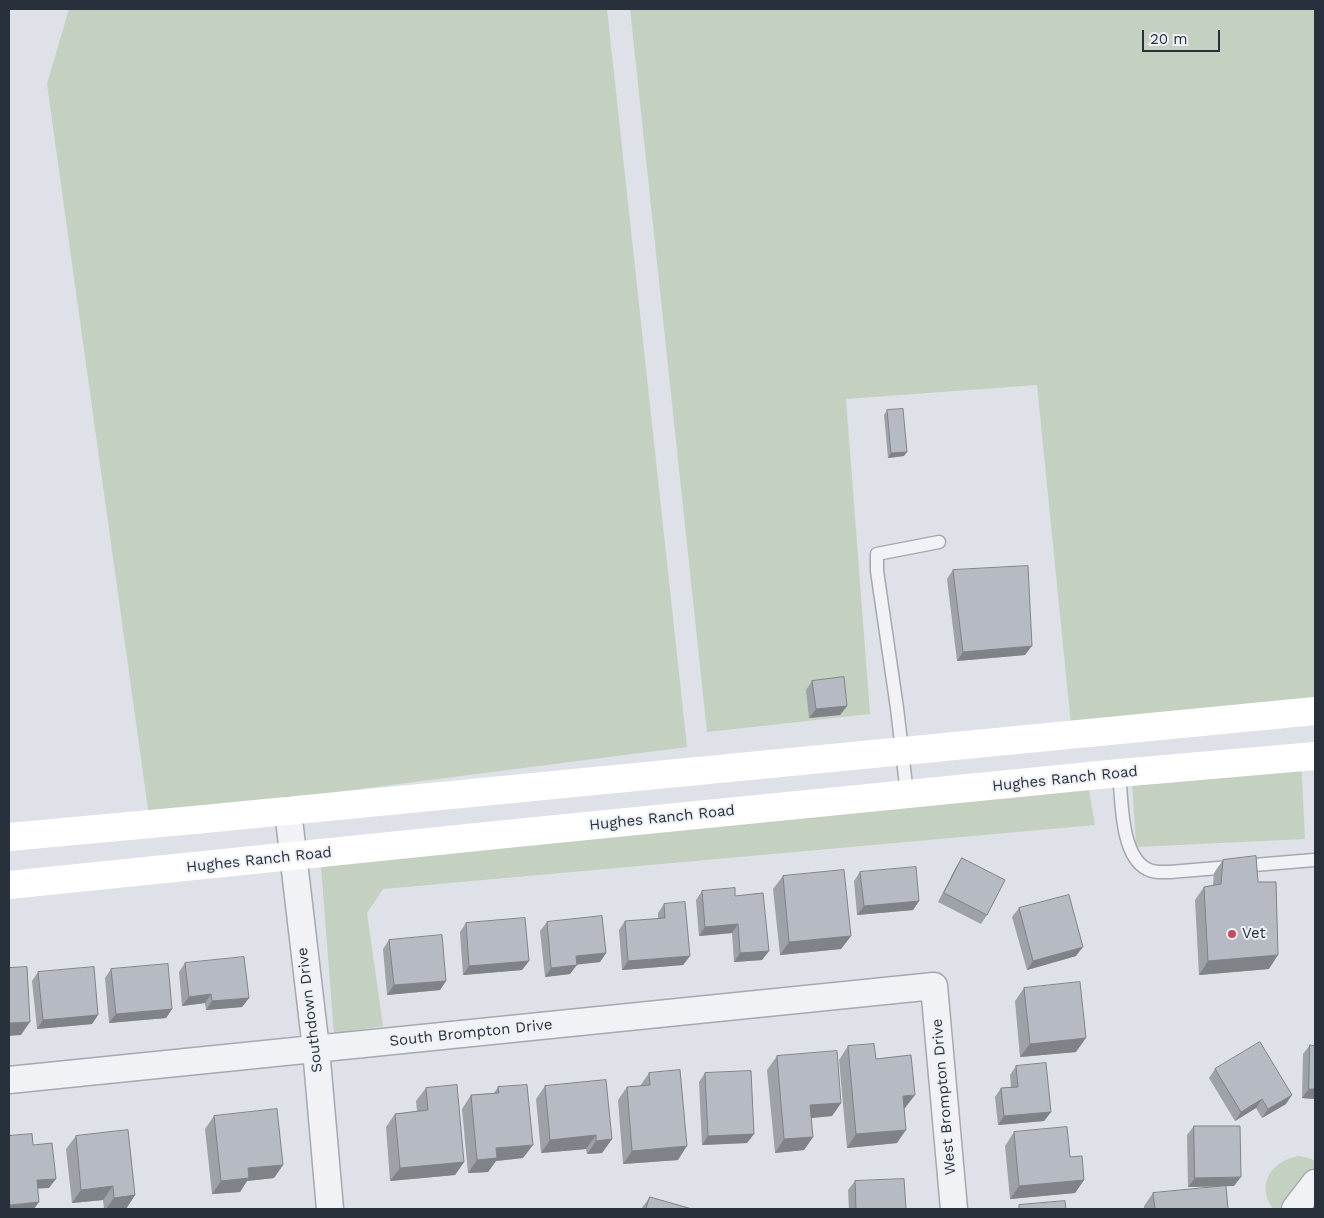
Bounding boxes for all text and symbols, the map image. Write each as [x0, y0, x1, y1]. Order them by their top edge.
scale bar [1144, 20, 1222, 52]
text: 20 m [1150, 30, 1188, 48]
street label: Hughes Ranch Road [991, 762, 1139, 796]
street label: Hughes Ranch Road [588, 801, 736, 835]
street label: Hughes Ranch Road [185, 843, 333, 877]
place label: Vet [1242, 925, 1266, 943]
marker: Vet [1226, 928, 1238, 940]
street label: Southdown Drive [293, 946, 327, 1074]
street label: South Brompton Drive [389, 1015, 553, 1051]
street label: West Brompton Drive [928, 1018, 960, 1176]

